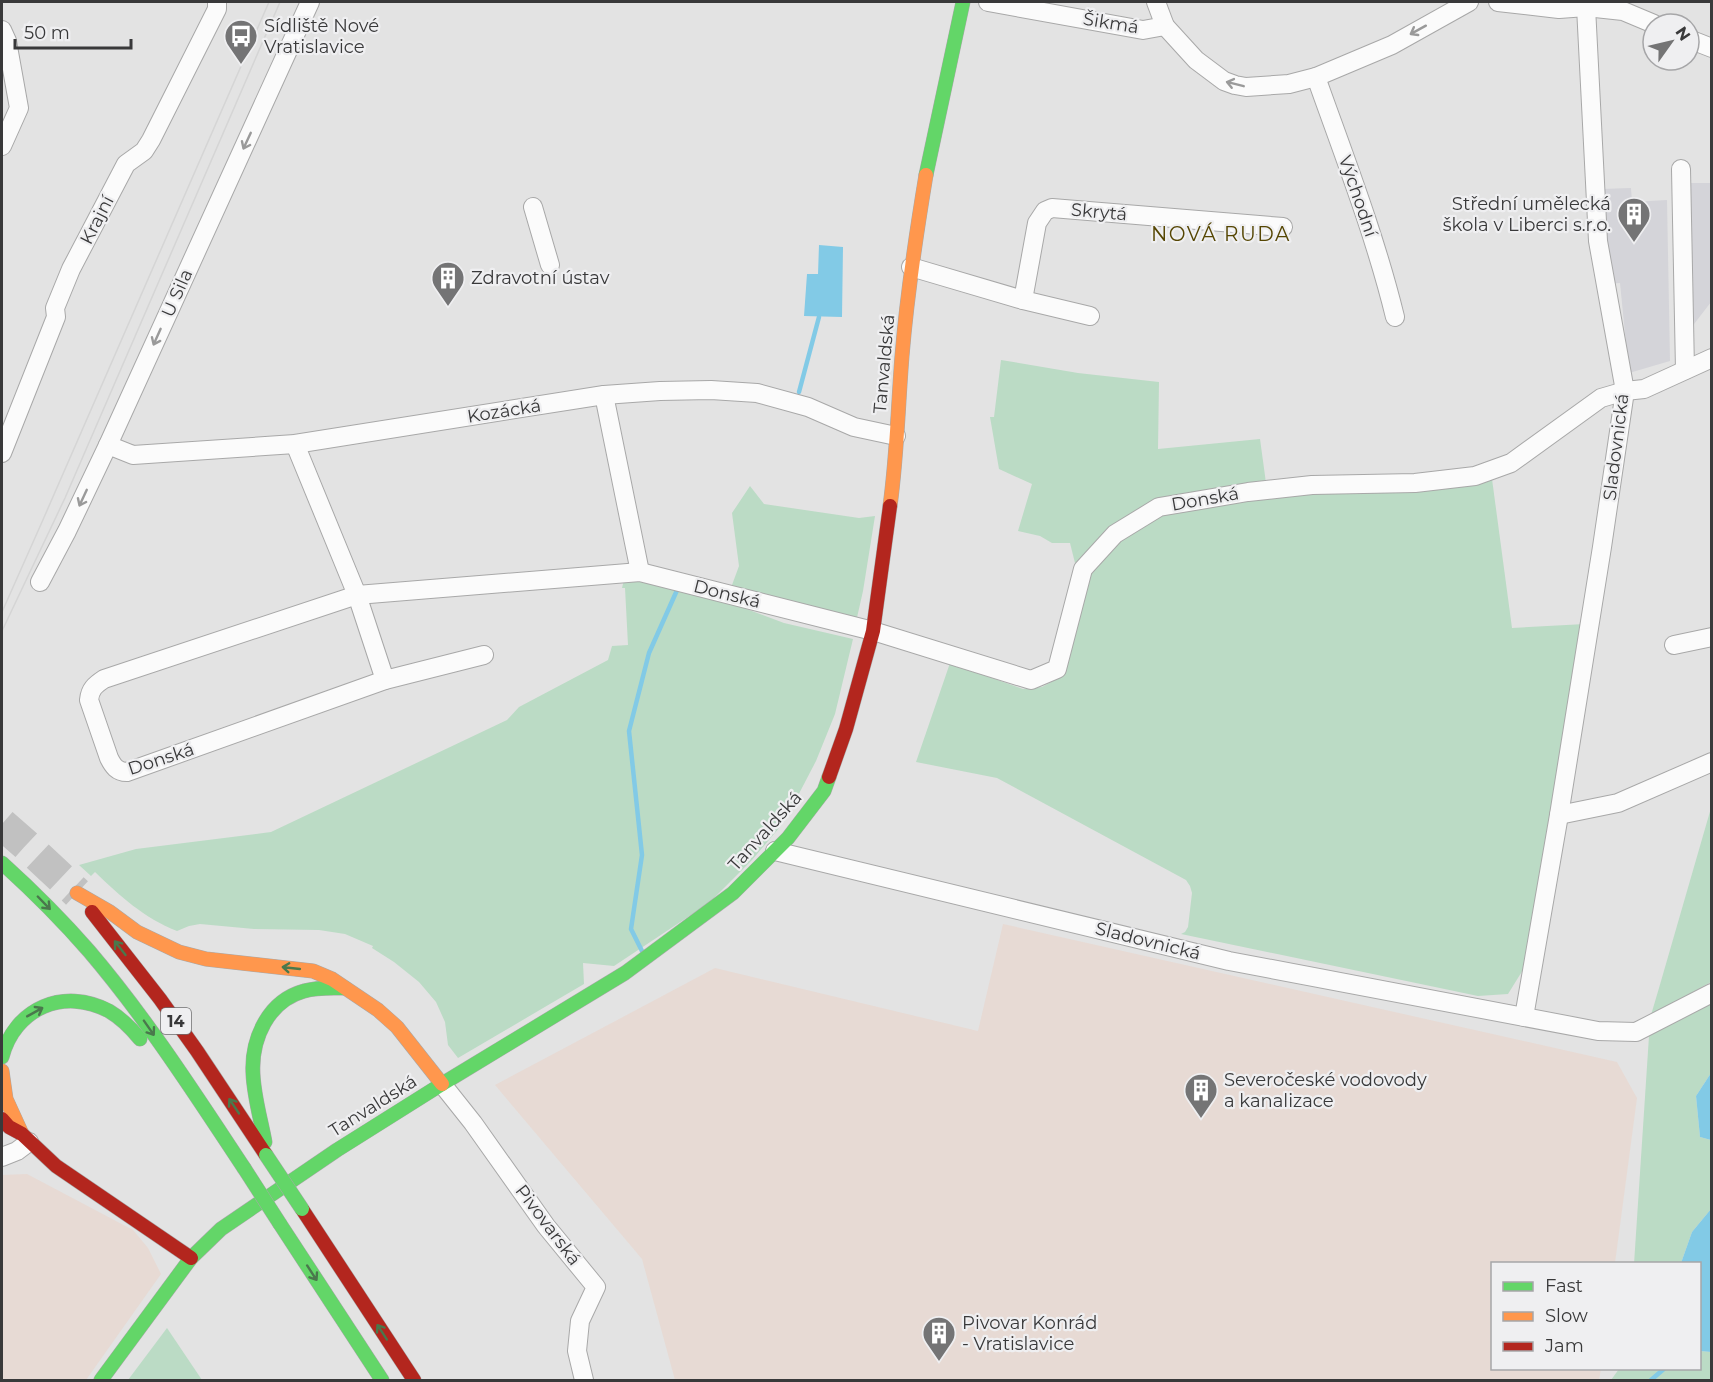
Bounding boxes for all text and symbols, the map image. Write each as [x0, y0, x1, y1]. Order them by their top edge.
street label: Šikmá [1081, 8, 1141, 38]
scale bar [15, 12, 130, 50]
north arrow [1641, 12, 1701, 72]
place label: Sídliště Nové Vratislavice [264, 15, 379, 58]
bus stop icon: Sídliště Nové Vratislavice [223, 18, 259, 65]
text: 50 m [24, 22, 70, 44]
text: N [1672, 23, 1695, 45]
one-way arrow [1410, 25, 1428, 36]
one-way arrow [1226, 78, 1245, 89]
one-way arrow [241, 131, 253, 149]
street label: Východní [1334, 152, 1383, 241]
street label: Krajní [75, 191, 119, 248]
place label: Střední umělecká škola v Liberci s.r.o. [1443, 193, 1611, 236]
building icon: Střední umělecká škola v Liberci s.r.o. [1616, 196, 1652, 243]
street label: Skrytá [1070, 199, 1128, 225]
district label: NOVÁ RUDA [1151, 222, 1291, 246]
building icon: Zdravotní ústav [430, 260, 466, 307]
street label: U Sila [157, 266, 197, 320]
place label: Zdravotní ústav [471, 267, 610, 289]
street label: Tanvaldská [869, 313, 899, 415]
one-way arrow [151, 328, 162, 346]
street label: Sladovnická [1599, 392, 1633, 502]
street label: Kozácká [465, 394, 543, 428]
street label: Donská [1169, 482, 1241, 516]
one-way arrow [77, 488, 89, 506]
street label: Donská [691, 575, 763, 613]
street label: Donská [125, 738, 197, 780]
street label: Tanvaldská [724, 787, 806, 875]
one-way arrow [37, 895, 52, 910]
street label: Sladovnická [1093, 917, 1203, 965]
one-way arrow [114, 940, 127, 956]
one-way arrow [281, 962, 301, 973]
one-way arrow [26, 1006, 43, 1018]
road number: 14 [161, 1008, 191, 1034]
one-way arrow [143, 1019, 155, 1035]
place label: Severočeské vodovody a kanalizace [1224, 1069, 1427, 1112]
street label: Tanvaldská [325, 1070, 421, 1142]
building icon: Severočeské vodovody a kanalizace [1183, 1072, 1219, 1119]
one-way arrow [228, 1099, 240, 1115]
street label: Pivovarská [510, 1180, 586, 1270]
legend [1491, 1262, 1701, 1370]
one-way arrow [306, 1265, 318, 1281]
text: Fast [1545, 1275, 1583, 1297]
text: Slow [1545, 1305, 1588, 1327]
place label: Pivovar Konrád - Vratislavice [962, 1312, 1097, 1355]
building icon: Pivovar Konrád - Vratislavice [921, 1315, 957, 1362]
one-way arrow [376, 1324, 388, 1340]
text: Jam [1544, 1335, 1584, 1357]

